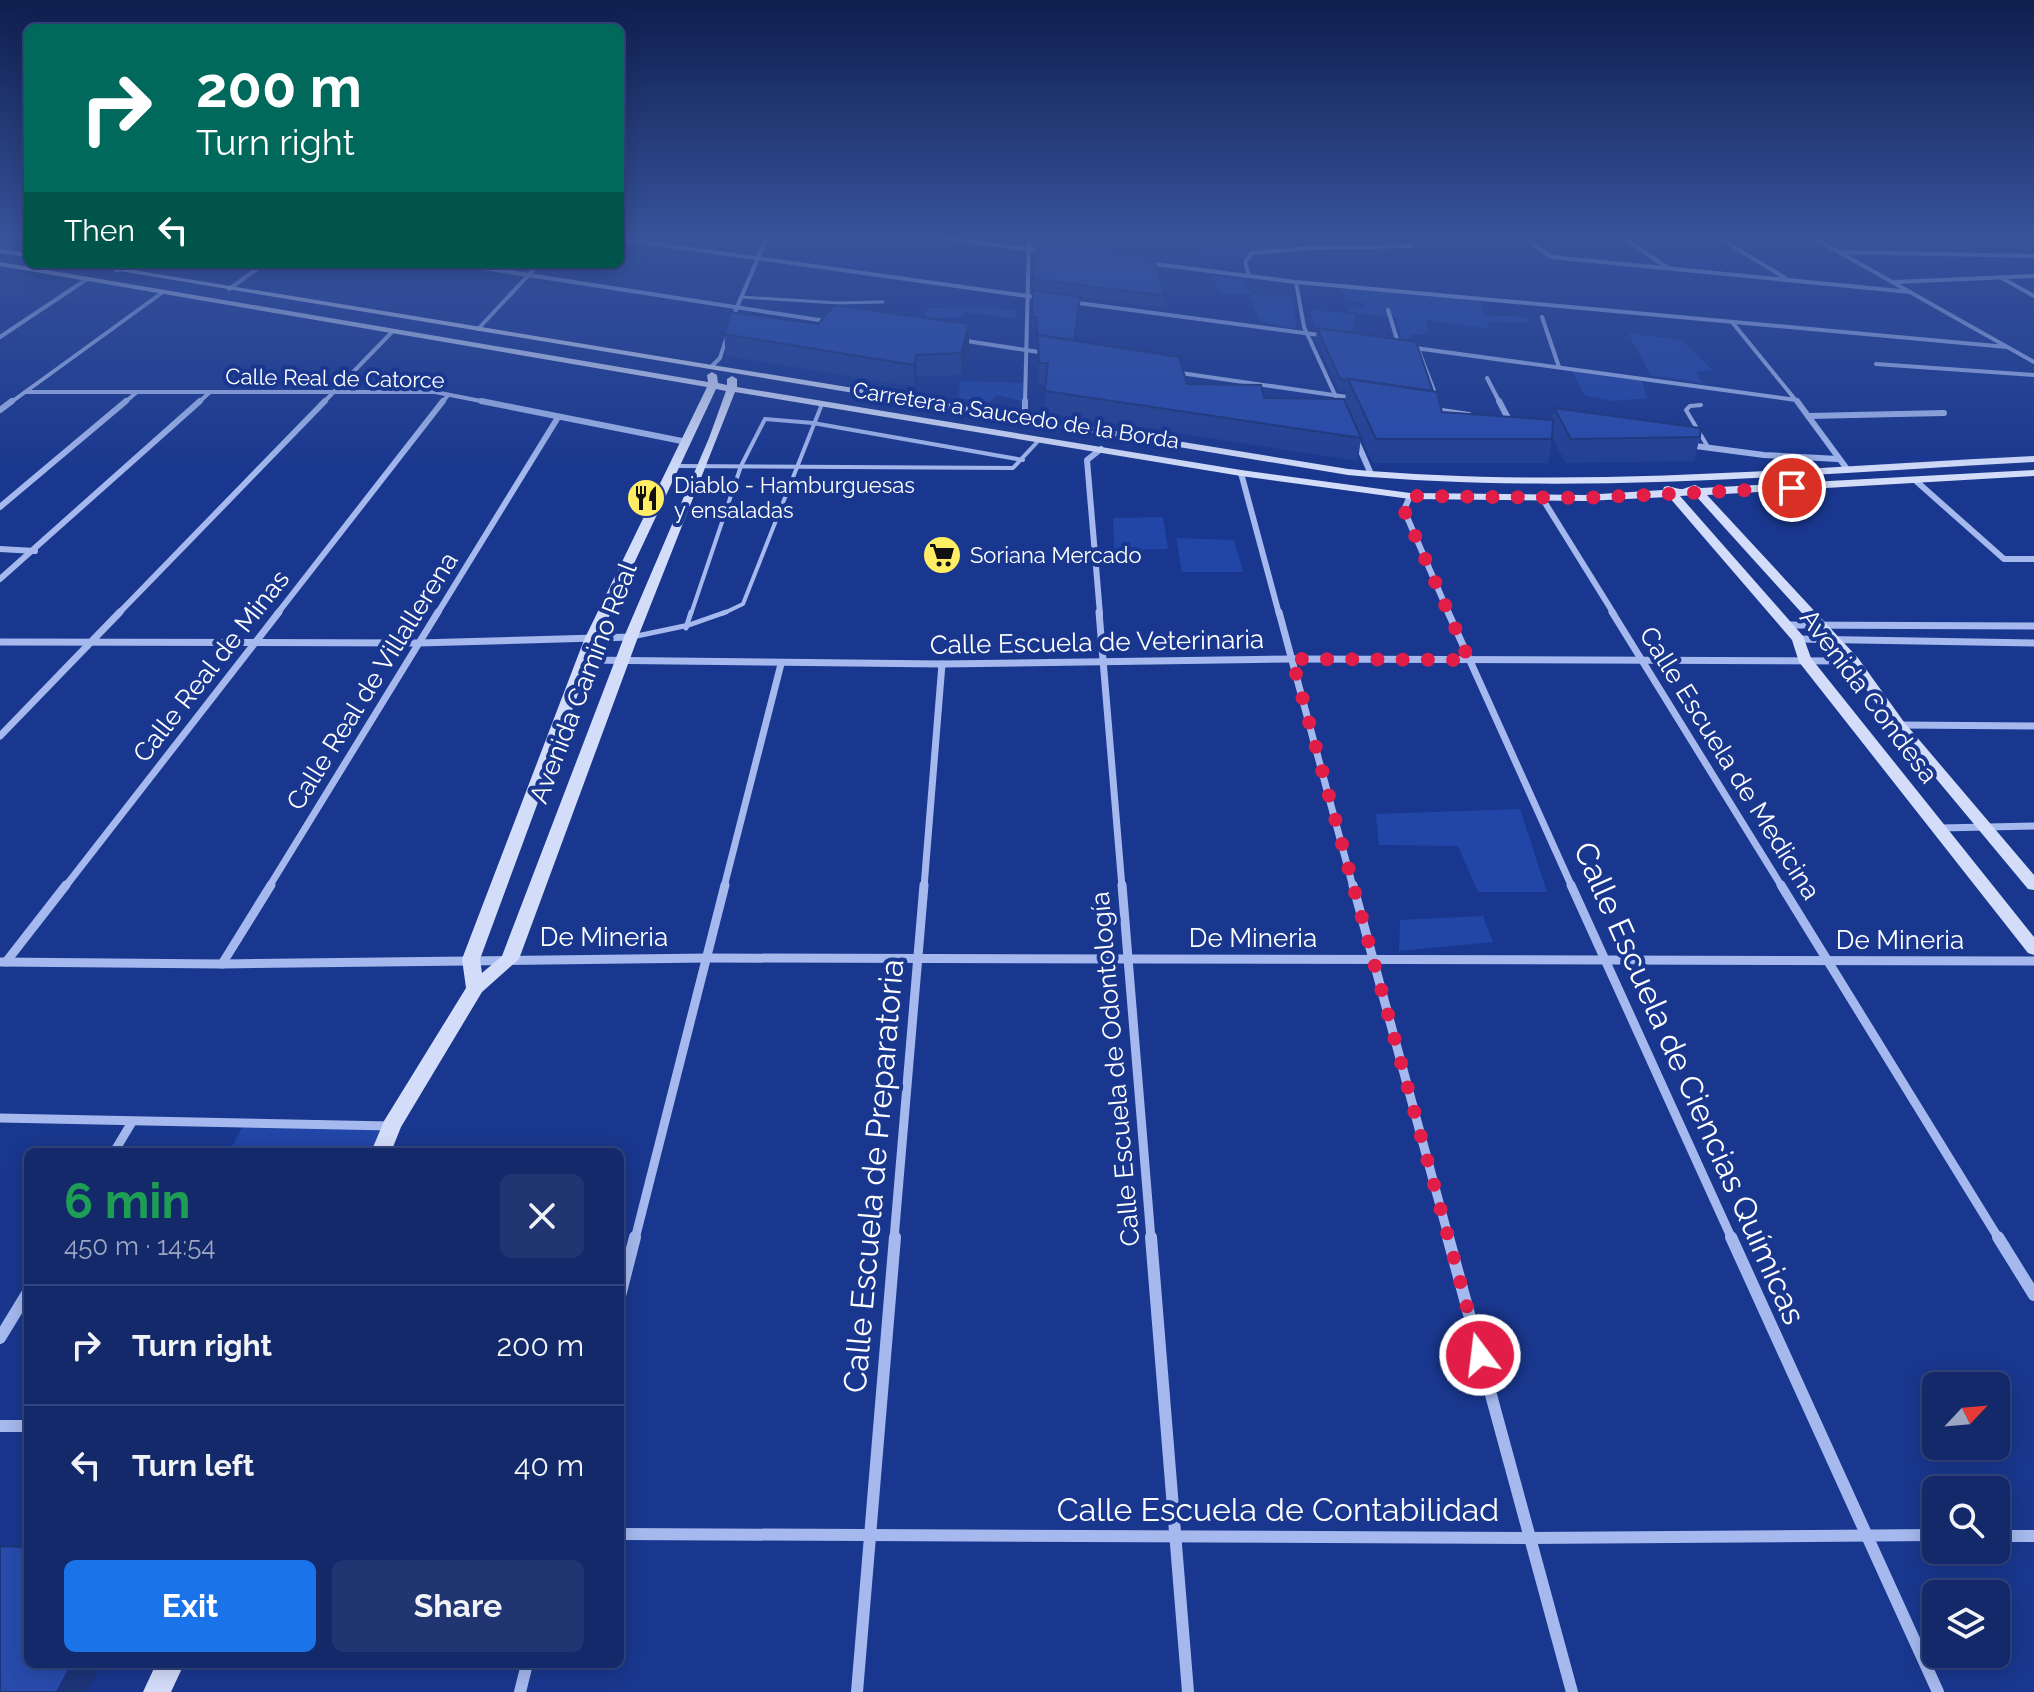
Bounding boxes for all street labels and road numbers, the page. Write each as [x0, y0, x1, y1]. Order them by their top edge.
street label: Calle Real de Catorce [225, 363, 445, 393]
street label: Carretera a Saucedo de la Borda [851, 376, 1181, 454]
street label: Calle Real de Villallerena [280, 546, 464, 816]
street label: Avenida Camino Real [523, 558, 643, 807]
street label: Calle Real de Minas [127, 564, 295, 768]
street label: Avenida Condesa [1794, 603, 1944, 789]
street label: Calle Escuela de Medicina [1633, 621, 1827, 905]
street label: Calle Escuela de Veterinaria [930, 624, 1264, 660]
street label: Calle Escuela de Ciencias Químicas [1567, 836, 1813, 1330]
street label: Calle Escuela de Odontología [1085, 890, 1145, 1248]
street label: De Mineria [540, 922, 668, 952]
street label: De Mineria [1189, 923, 1317, 953]
street label: De Mineria [1836, 925, 1964, 955]
street label: Calle Escuela de Preparatoria [836, 958, 910, 1394]
street label: Calle Escuela de Contabilidad [1057, 1491, 1499, 1528]

